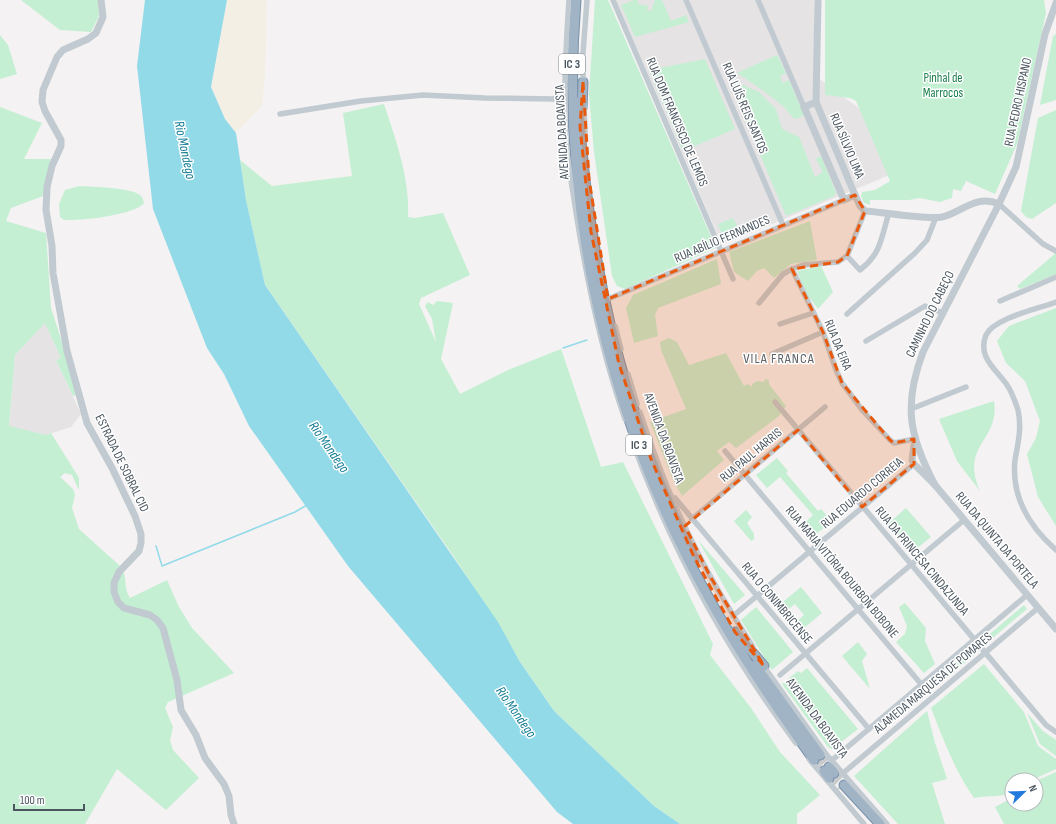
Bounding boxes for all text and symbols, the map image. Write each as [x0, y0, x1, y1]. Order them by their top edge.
road number: IC 3 [559, 54, 585, 74]
street label: RUA DOM FRANCISCO DE LEMOS [643, 55, 712, 189]
street label: RUA PEDRO HISPANO [1001, 56, 1035, 148]
street label: RUA LUÍS REIS SANTOS [719, 60, 772, 156]
park label: Pinhal de Marrocos [923, 70, 964, 101]
street label: AVENIDA DA BOAVISTA [552, 84, 573, 181]
street label: RUA SÍLVIO LIMA [826, 111, 868, 182]
water label: Rio Mondego [171, 119, 200, 181]
street label: RUA ABÍLIO FERNANDES [672, 211, 773, 266]
street label: CAMINHO DO CABEÇO [902, 268, 958, 360]
street label: RUA DA EIRA [821, 317, 856, 373]
district label: VILA FRANCA [743, 350, 815, 367]
street label: AVENIDA DA BOAVISTA [640, 390, 688, 486]
street label: ESTRADA DE SOBRAL CID [91, 412, 153, 514]
water label: Rio Mondego [305, 418, 353, 476]
street label: RUA PAUL HARRIS [717, 424, 786, 486]
road number: IC 3 [626, 435, 652, 455]
street label: RUA EDUARDO CORREIA [818, 454, 907, 532]
street label: RUA DA QUINTA DA PORTELA [952, 489, 1042, 592]
street label: RUA MARIA VITÓRIA BOURBON BOBONE [782, 503, 902, 641]
street label: RUA DA PRINCESA CINDAZUNDA [872, 503, 972, 619]
street label: RUA O CONIMBRICENSE [738, 559, 816, 647]
street label: ALAMEDA MARQUESA DE POMARES [870, 629, 996, 738]
street label: AVENIDA DA BOAVISTA [782, 674, 852, 761]
water label: Rio Mondego [492, 683, 540, 741]
north arrow [1004, 772, 1044, 812]
text: N [1026, 783, 1040, 794]
scale bar [14, 786, 84, 812]
text: 100 m [20, 793, 45, 808]

